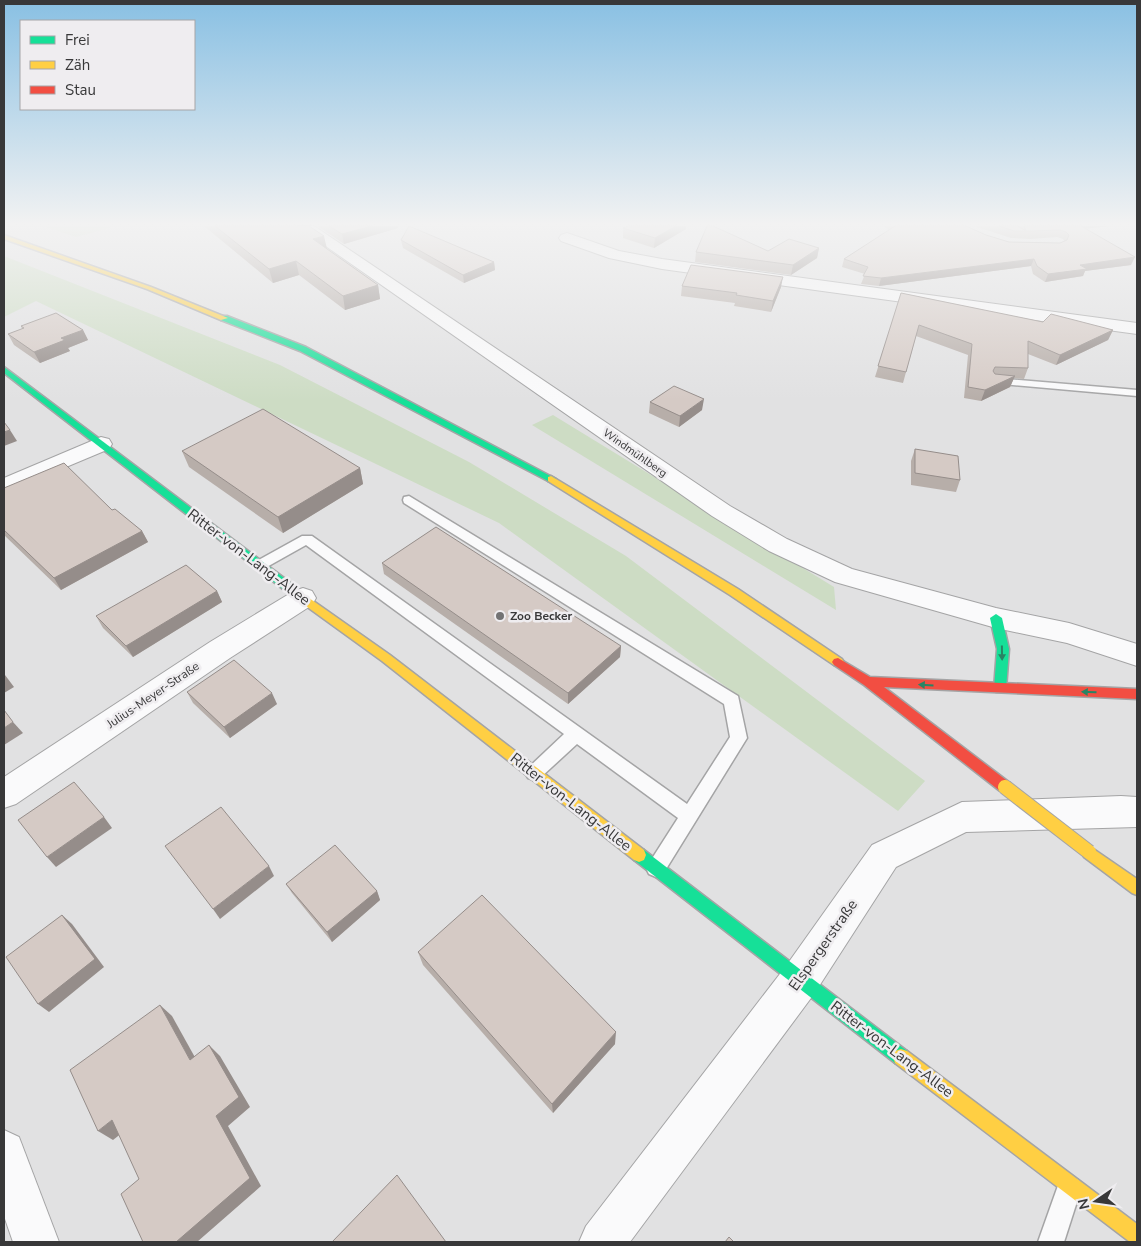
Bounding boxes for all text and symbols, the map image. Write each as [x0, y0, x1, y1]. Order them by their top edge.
legend [20, 20, 195, 110]
text: Frei [65, 30, 90, 50]
text: Zäh [65, 55, 90, 75]
text: Stau [65, 80, 96, 100]
street label: Windmühlberg [600, 425, 670, 481]
street label: Ritter-von-Lang-Allee [184, 504, 314, 610]
place label: Zoo Becker [510, 608, 572, 624]
marker: Zoo Becker [494, 610, 506, 622]
one-way arrow [998, 645, 1006, 661]
street label: Julius-Meyer-Straße [103, 658, 202, 732]
one-way arrow [918, 681, 934, 689]
one-way arrow [1080, 688, 1096, 696]
street label: Ritter-von-Lang-Allee [506, 748, 636, 856]
street label: Elspergerstraße [784, 895, 862, 995]
street label: Ritter-von-Lang-Allee [827, 996, 957, 1102]
north arrow [1071, 1176, 1121, 1226]
text: N [1073, 1197, 1094, 1211]

